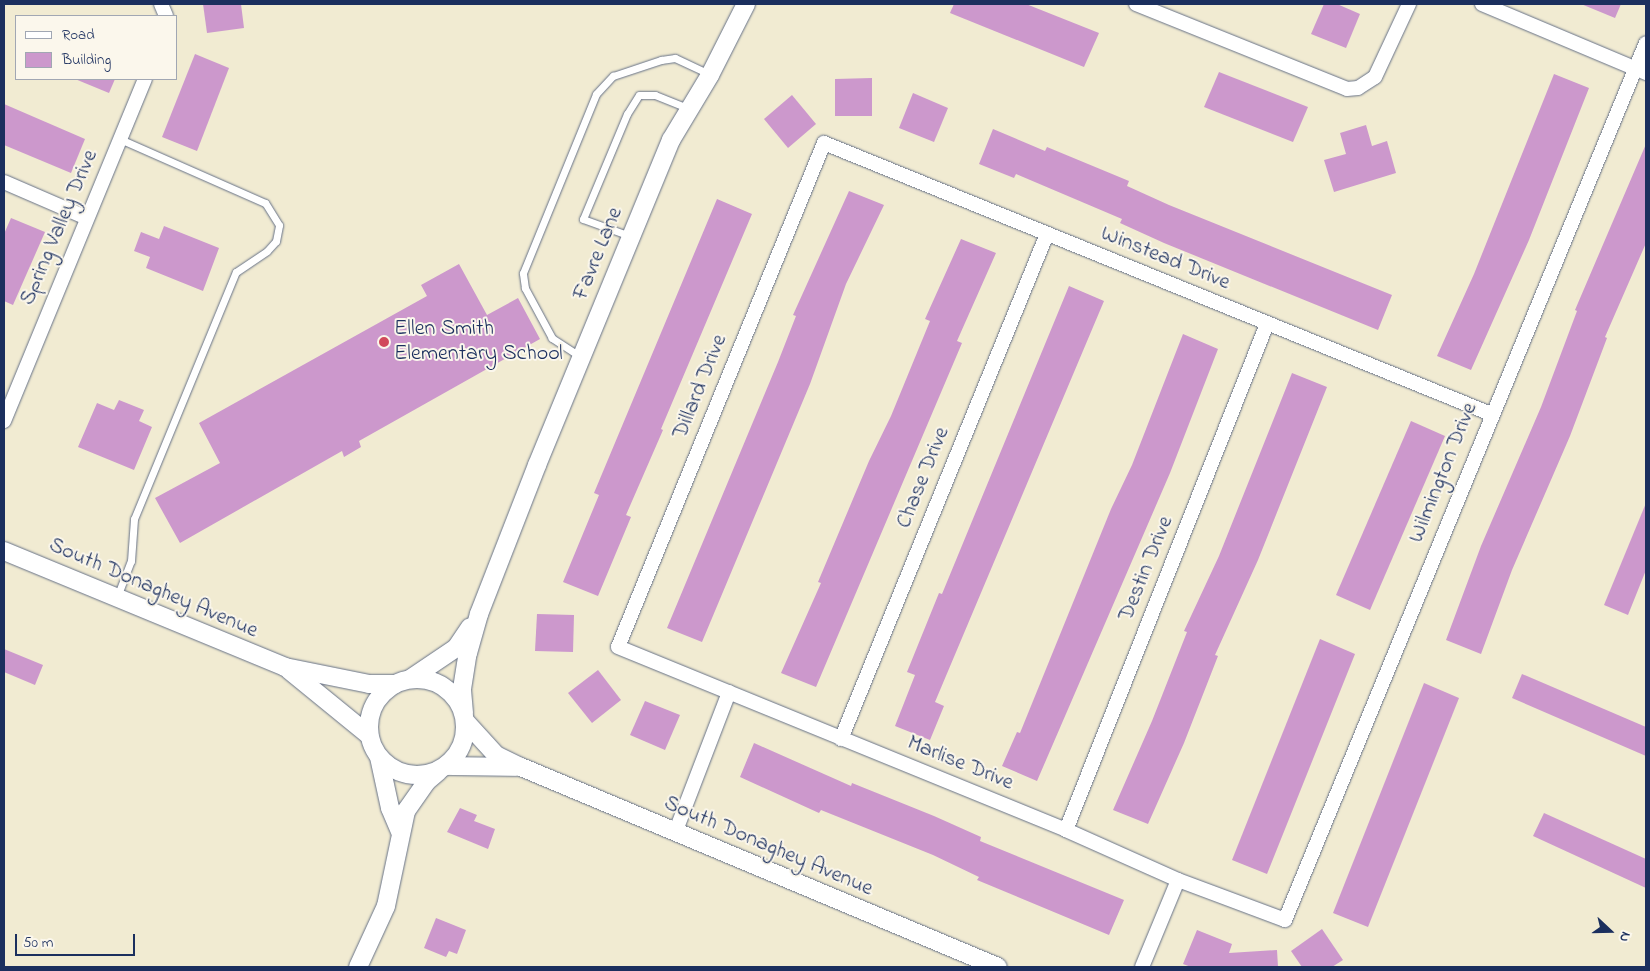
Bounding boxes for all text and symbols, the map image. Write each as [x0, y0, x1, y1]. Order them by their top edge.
legend [15, 15, 178, 80]
text: Road [62, 24, 95, 46]
text: Building [62, 49, 111, 71]
street label: Spring Valley Drive [15, 146, 105, 310]
street label: Favre Lane [568, 204, 630, 304]
street label: Winstead Drive [1097, 221, 1233, 297]
place label: Ellen Smith Elementary School [394, 316, 563, 368]
street label: Dillard Drive [668, 331, 734, 443]
marker: Ellen Smith Elementary School [378, 336, 390, 348]
street label: Wilmington Drive [1404, 399, 1484, 547]
street label: Chase Drive [892, 423, 956, 533]
street label: Destin Drive [1114, 513, 1180, 625]
street label: South Donaghey Avenue [44, 533, 262, 645]
street label: Marlise Drive [903, 731, 1017, 797]
street label: South Donaghey Avenue [659, 791, 877, 903]
north arrow [1585, 906, 1635, 956]
scale bar [18, 924, 138, 956]
text: N [1613, 928, 1636, 945]
text: 50 m [23, 932, 53, 954]

